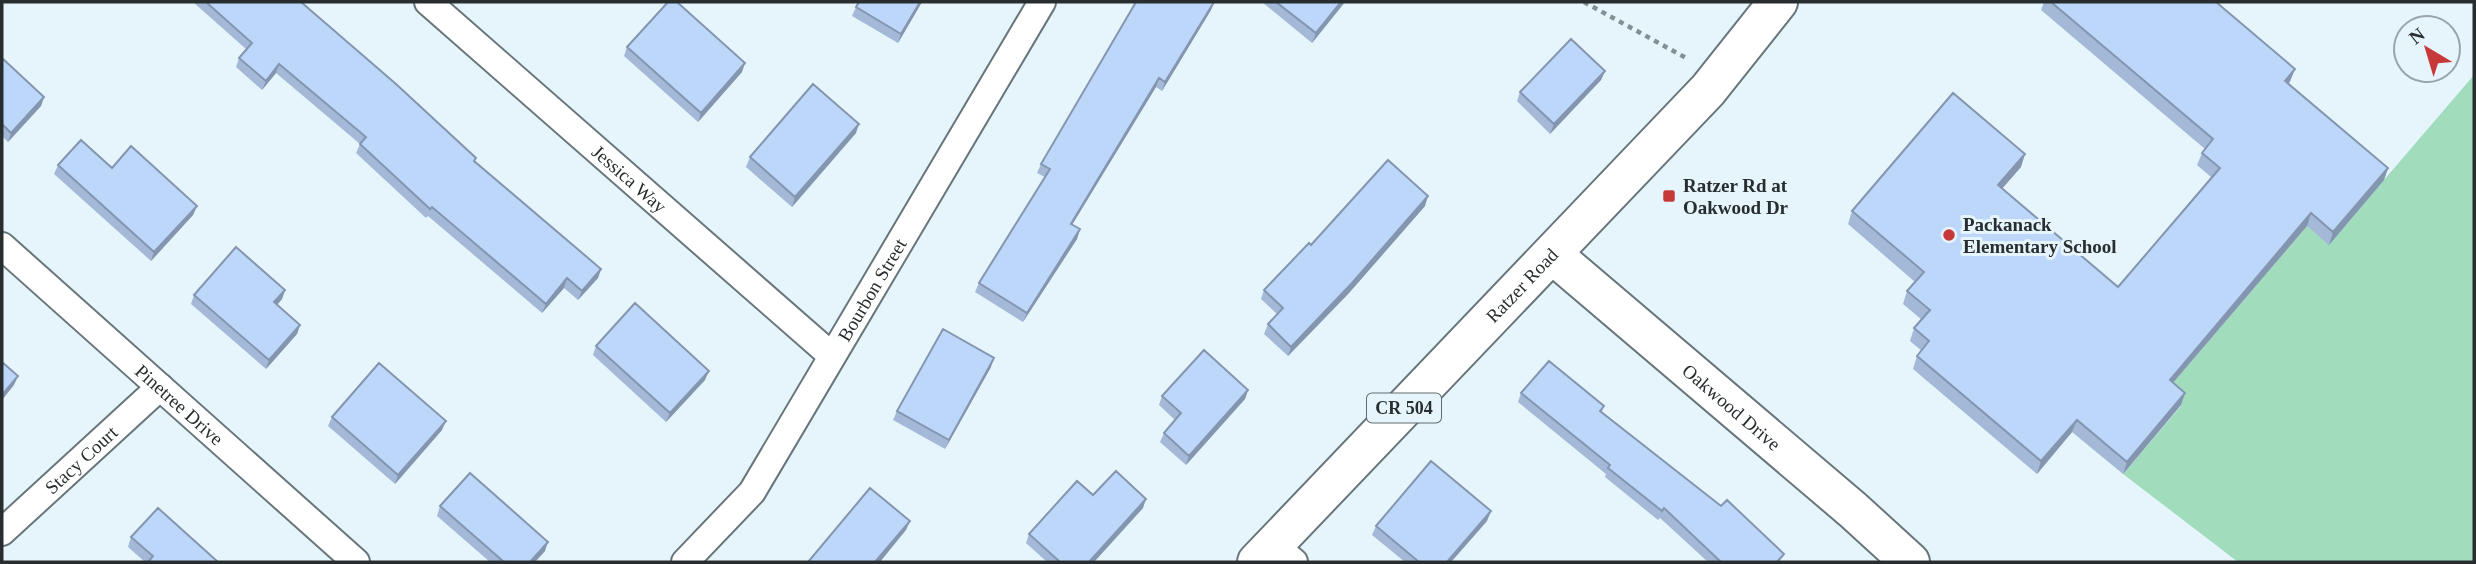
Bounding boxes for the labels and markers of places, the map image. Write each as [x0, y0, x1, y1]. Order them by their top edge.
place label: Ratzer Rd at Oakwood Dr [1683, 175, 1789, 218]
marker: Ratzer Rd at Oakwood Dr [1661, 188, 1677, 204]
place label: Packanack Elementary School [1963, 214, 2117, 257]
marker: Packanack Elementary School [1941, 227, 1957, 243]

